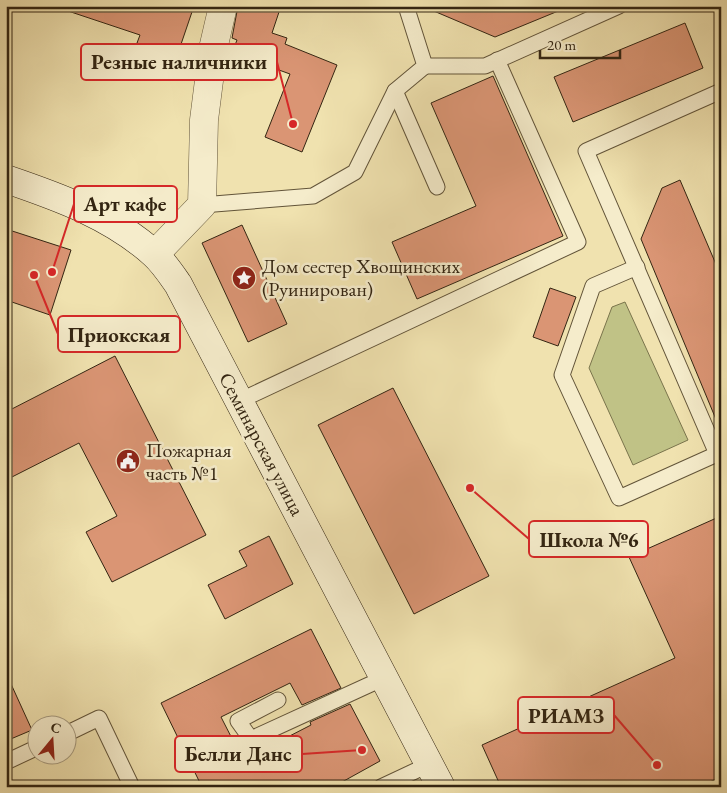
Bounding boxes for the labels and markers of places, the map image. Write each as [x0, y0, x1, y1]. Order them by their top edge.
callout: Резные наличники [81, 44, 277, 80]
callout: Арт кафе [74, 186, 177, 222]
place label: Дом сестер Хвощинских (Руинирован) [262, 253, 460, 302]
place icon: Дом сестер Хвощинских (Руинирован) [231, 265, 257, 291]
callout: Приокская [58, 316, 180, 352]
place label: Пожарная часть №1 [146, 437, 231, 486]
public building icon: Пожарная часть №1 [115, 448, 141, 474]
callout: Школа №6 [529, 521, 648, 557]
callout: РИАМЗ [518, 697, 614, 733]
callout: Белли Данс [175, 736, 302, 772]

